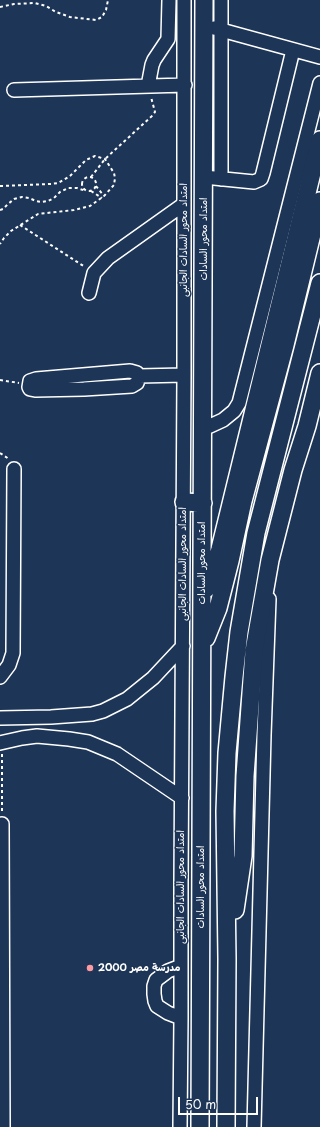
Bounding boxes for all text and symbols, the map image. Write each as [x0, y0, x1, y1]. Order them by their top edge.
street label: امتداد محور السادات الجانبى [178, 183, 190, 297]
street label: امتداد محور السادات [198, 197, 210, 281]
street label: امتداد محور السادات الجانبى [177, 507, 189, 621]
street label: امتداد محور السادات [196, 521, 208, 605]
street label: امتداد محور السادات الجانبى [175, 830, 187, 944]
street label: امتداد محور السادات [195, 845, 207, 929]
place label: مدرسة مصر 2000 [98, 962, 180, 974]
marker: مدرسة مصر 2000 [85, 963, 95, 973]
scale bar [180, 1089, 260, 1115]
text: 50 m [185, 1095, 216, 1113]

